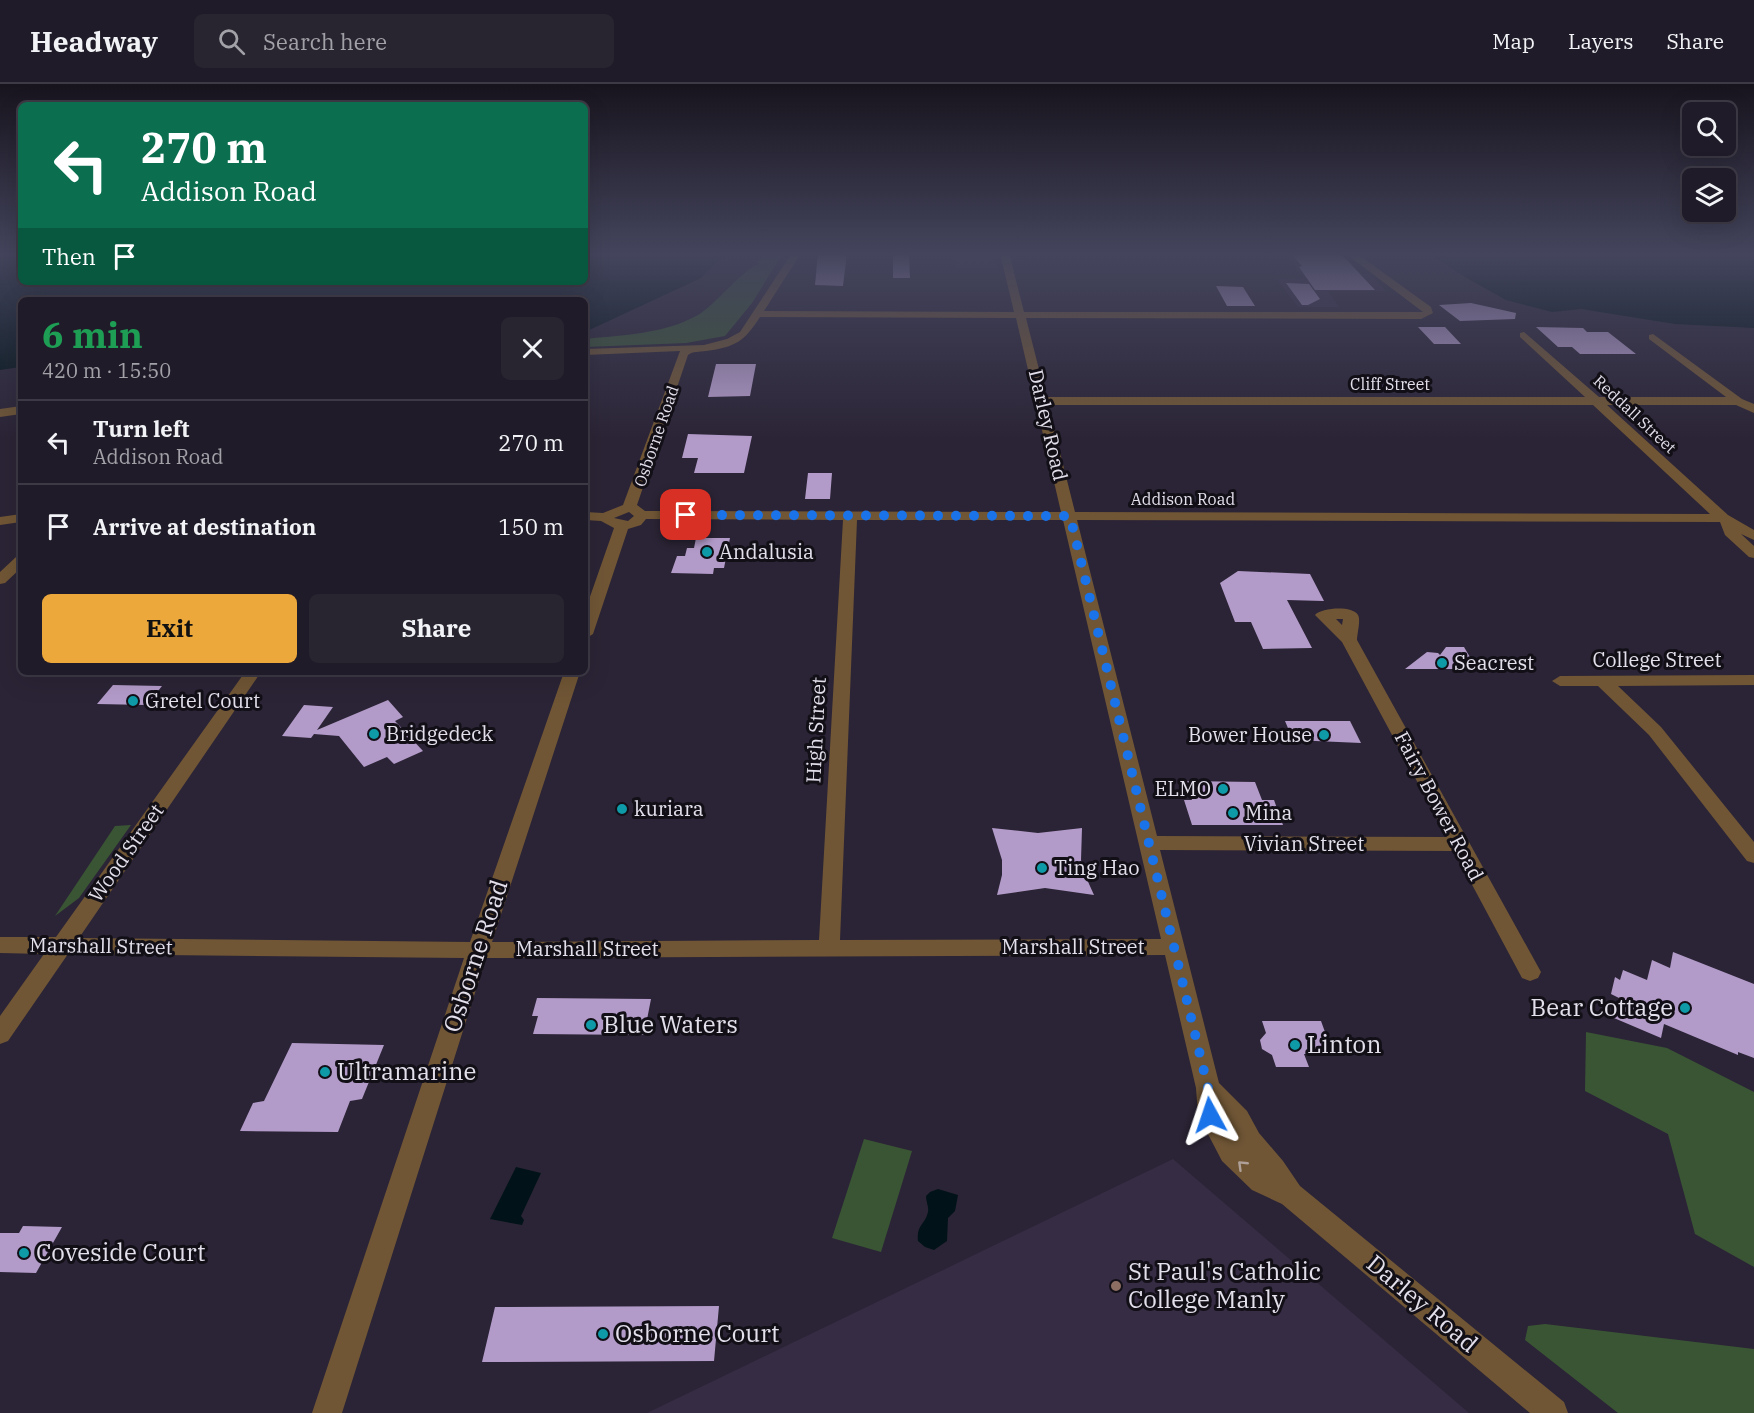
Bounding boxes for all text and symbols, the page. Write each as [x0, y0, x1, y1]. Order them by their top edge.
search box [194, 14, 614, 68]
text: Headway [30, 23, 158, 60]
icon: search [215, 25, 248, 58]
text: Search here [263, 27, 387, 56]
text: Map [1492, 27, 1535, 55]
text: Layers [1568, 27, 1634, 55]
text: Share [1667, 27, 1724, 55]
map controls [1682, 102, 1736, 222]
button: search [1682, 102, 1736, 156]
text: 270 m [141, 120, 267, 175]
icon: left [42, 126, 120, 204]
button: layers [1682, 168, 1736, 222]
text: Addison Road [141, 173, 317, 208]
icon: arrive [108, 240, 141, 273]
text: Then [42, 242, 96, 271]
text: 6 min [42, 311, 143, 358]
button: close [501, 317, 564, 380]
text: 420 m · 15:50 [42, 357, 171, 384]
street label: Darley Road [1023, 367, 1074, 483]
street label: Reddall Street [1590, 371, 1681, 458]
street label: Cliff Street [1350, 374, 1430, 394]
street label: Osborne Road [629, 382, 683, 489]
text: Turn left [93, 414, 189, 443]
icon: left [42, 426, 75, 459]
text: 270 m [498, 428, 564, 457]
text: Addison Road [93, 443, 223, 470]
pin [660, 489, 711, 540]
street label: Addison Road [1131, 489, 1235, 509]
icon: arrive [669, 498, 702, 531]
icon: arrive [42, 510, 75, 543]
text: Arrive at destination [93, 512, 316, 541]
text: 150 m [498, 512, 564, 541]
place label: Andalusia [719, 538, 814, 565]
marker: Andalusia [700, 545, 714, 559]
button: Exit [42, 594, 297, 663]
button: Share [309, 594, 564, 663]
street label: College Street [1592, 646, 1722, 673]
place label: Seacrest [1454, 649, 1534, 676]
marker: Seacrest [1435, 656, 1449, 670]
street label: High Street [799, 676, 832, 784]
place label: Gretel Court [145, 687, 260, 714]
marker: Gretel Court [126, 694, 140, 708]
place label: Bridgedeck [386, 720, 494, 747]
place label: Bower House [1188, 721, 1312, 748]
street label: Fairy Bower Road [1389, 726, 1490, 885]
marker: Bridgedeck [367, 727, 381, 741]
marker: Bower House [1317, 728, 1331, 742]
place label: ELMO [1155, 775, 1211, 802]
marker: ELMO [1216, 782, 1230, 796]
place label: kuriara [634, 795, 704, 822]
street label: Wood Street [82, 798, 169, 907]
place label: Mina [1245, 799, 1293, 826]
marker: kuriara [615, 802, 629, 816]
marker: Mina [1226, 806, 1240, 820]
street label: Vivian Street [1244, 830, 1364, 857]
place label: Ting Hao [1054, 854, 1140, 881]
marker: Ting Hao [1035, 861, 1049, 875]
street label: Osborne Road [435, 875, 515, 1036]
street label: Marshall Street [29, 931, 173, 960]
street label: Marshall Street [1001, 933, 1145, 960]
street label: Marshall Street [515, 935, 659, 962]
place label: Bear Cottage [1530, 991, 1673, 1023]
marker: Bear Cottage [1678, 1001, 1692, 1015]
place label: Blue Waters [603, 1008, 738, 1040]
marker: Blue Waters [584, 1018, 598, 1032]
place label: Linton [1307, 1028, 1382, 1060]
marker: Linton [1288, 1038, 1302, 1052]
place label: Ultramarine [337, 1055, 476, 1087]
marker: Ultramarine [318, 1065, 332, 1079]
position arrow [1178, 1083, 1242, 1147]
one-way arrow [1238, 1161, 1248, 1172]
place label: Coveside Court [36, 1236, 205, 1268]
marker: Coveside Court [17, 1246, 31, 1260]
street label: Darley Road [1360, 1247, 1485, 1359]
place label: St Paul's Catholic College Manly [1128, 1255, 1321, 1315]
marker: St Paul's Catholic College Manly [1109, 1279, 1123, 1293]
place label: Osborne Court [615, 1317, 780, 1349]
marker: Osborne Court [596, 1327, 610, 1341]

